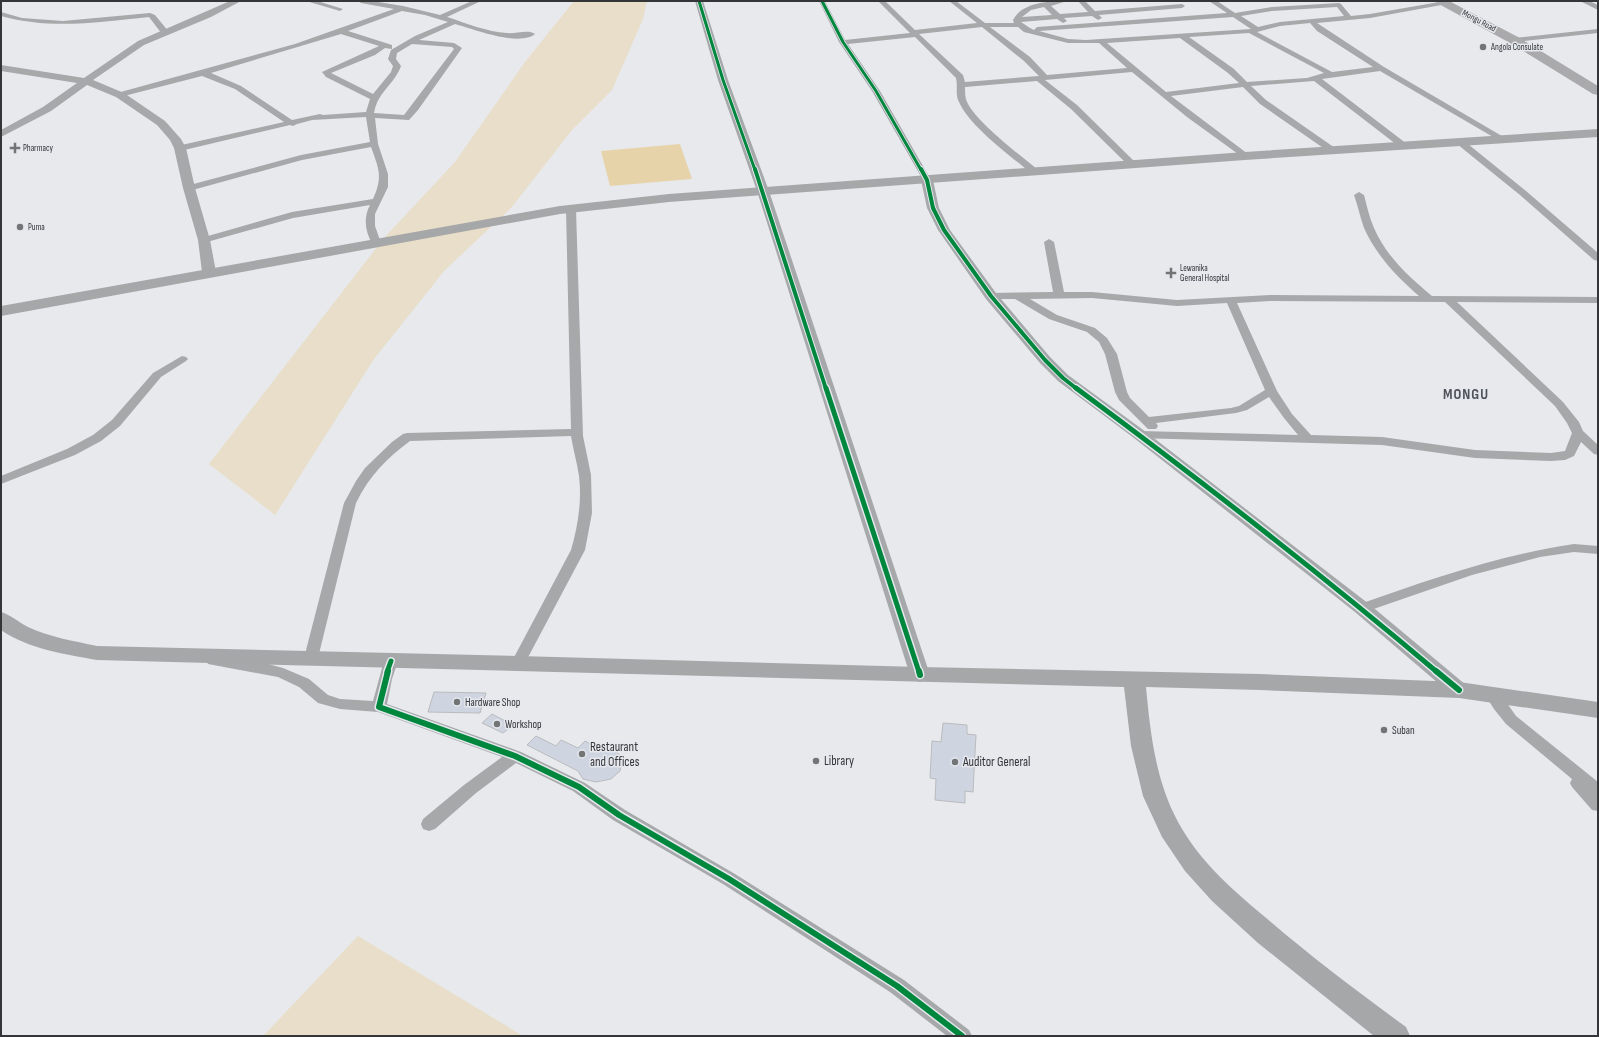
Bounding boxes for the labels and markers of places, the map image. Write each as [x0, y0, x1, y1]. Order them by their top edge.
marker: Angola Consulate [1478, 42, 1488, 52]
place label: Angola Consulate [1490, 42, 1543, 53]
marker: Pharmacy [10, 143, 20, 153]
place label: Pharmacy [23, 143, 53, 154]
marker: Puma [15, 222, 25, 232]
place label: Puma [28, 222, 45, 233]
place label: Lewanika General Hospital [1180, 263, 1230, 284]
marker: Lewanika General Hospital [1165, 267, 1177, 279]
place label: Hardware Shop [465, 696, 520, 709]
marker: Hardware Shop [452, 697, 462, 707]
place label: Workshop [505, 718, 542, 731]
marker: Workshop [492, 719, 502, 729]
place label: Suban [1392, 724, 1415, 737]
marker: Suban [1379, 725, 1389, 735]
place label: Restaurant and Offices [590, 739, 640, 770]
marker: Restaurant and Offices [577, 749, 587, 759]
place label: Library [824, 753, 854, 769]
place label: Auditor General [962, 754, 1030, 770]
marker: Library [811, 756, 821, 766]
marker: Auditor General [950, 757, 960, 767]

